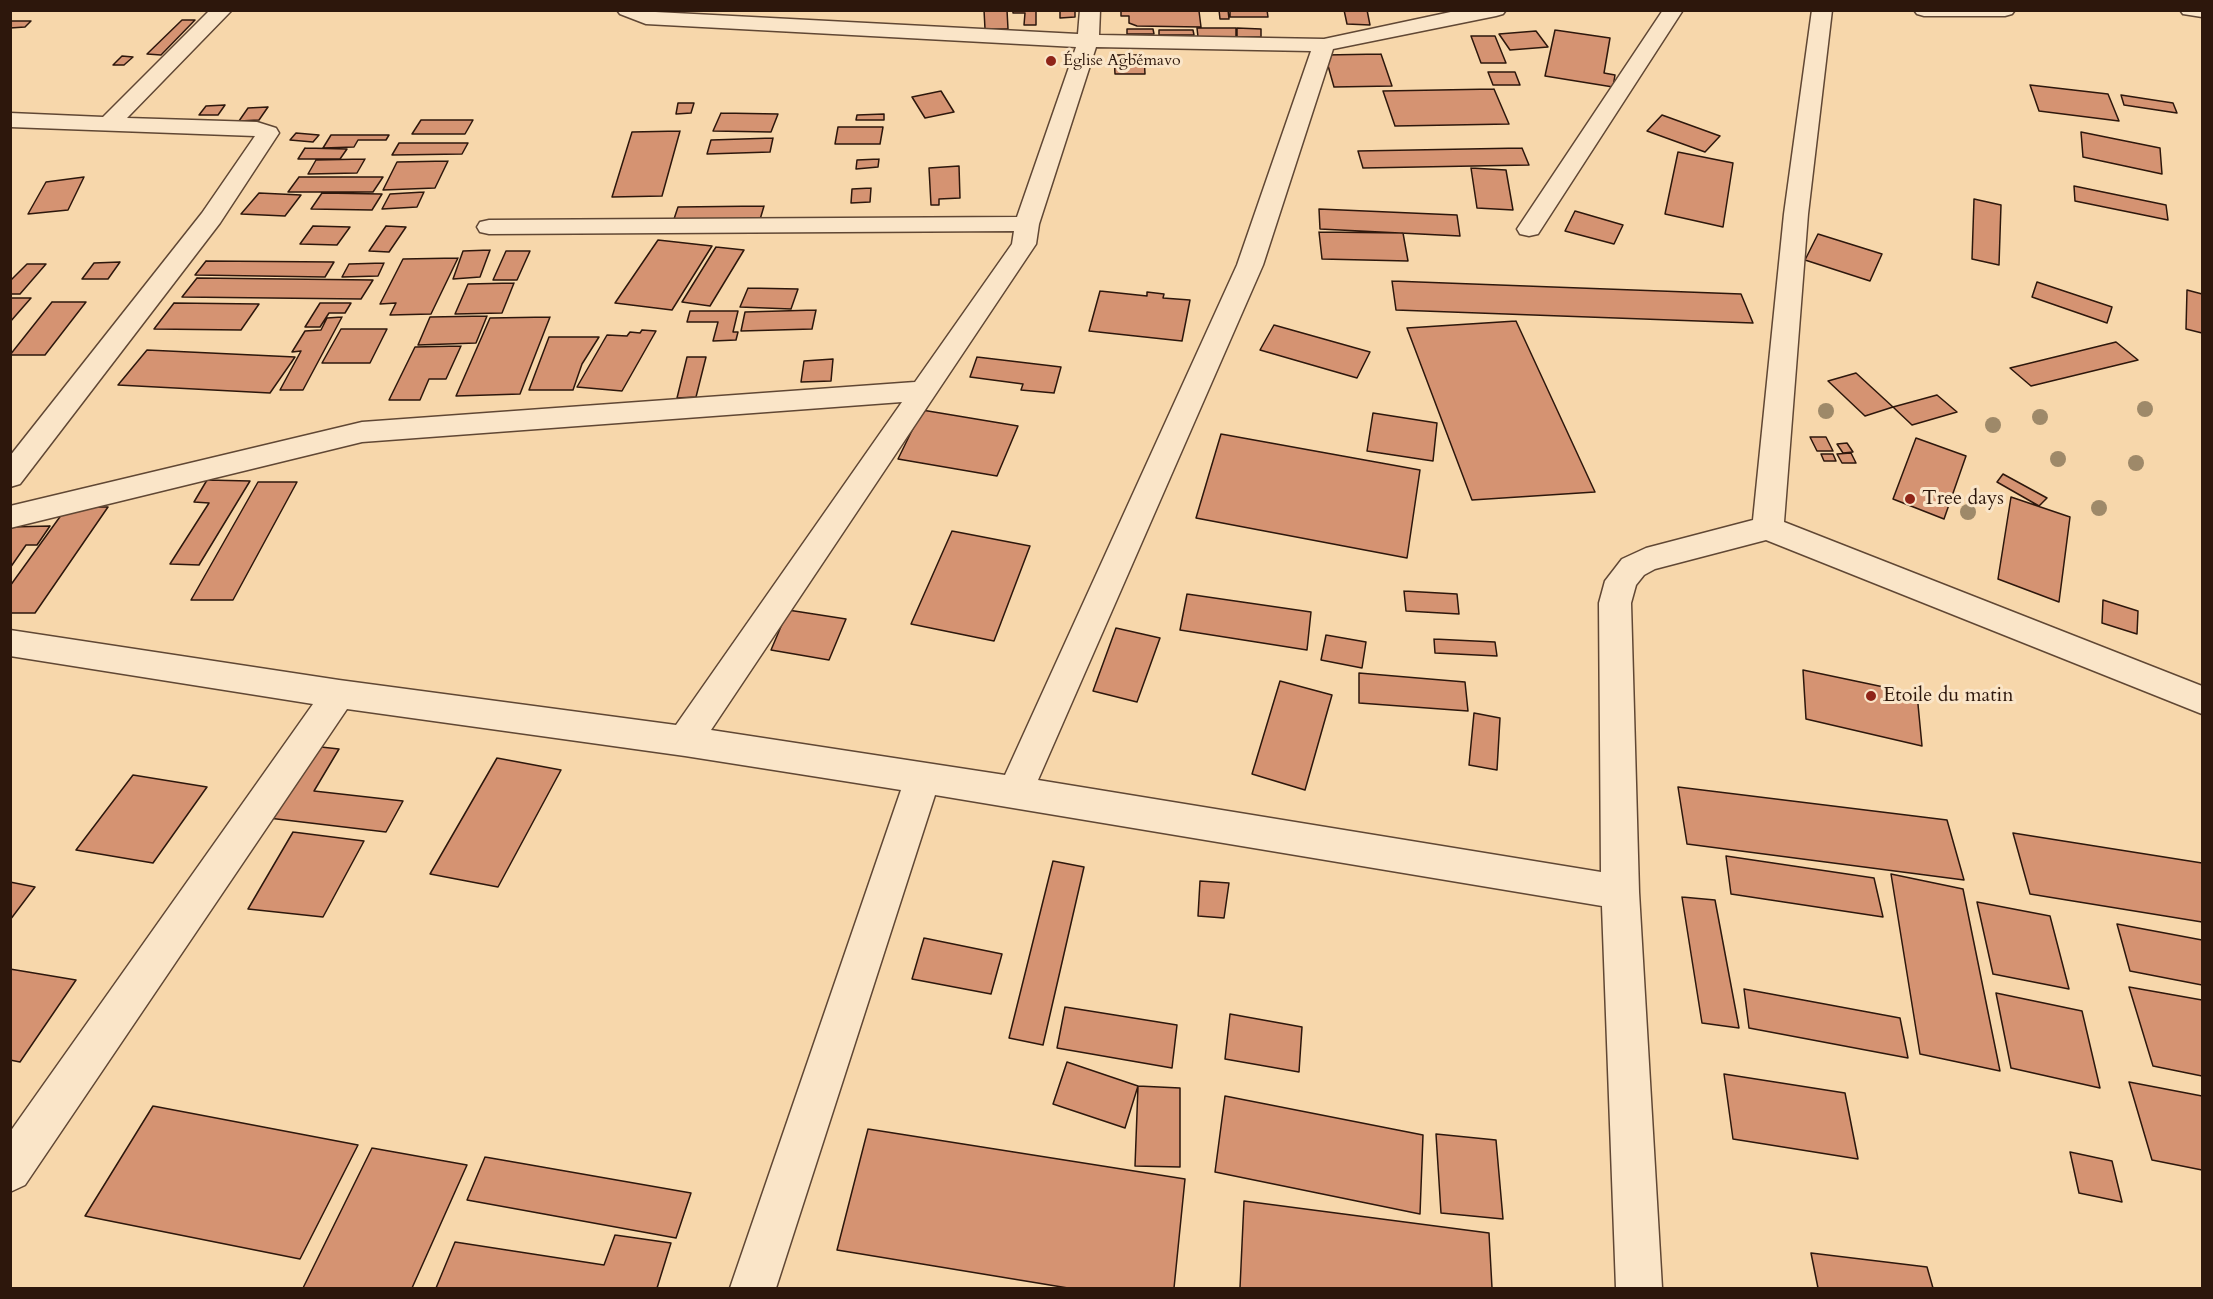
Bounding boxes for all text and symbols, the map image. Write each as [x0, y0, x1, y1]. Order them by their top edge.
place label: Église Agbémavo [1063, 51, 1181, 71]
marker: Église Agbémavo [1044, 54, 1058, 68]
place label: Tree days [1922, 487, 2004, 511]
marker: Tree days [1903, 492, 1917, 506]
place label: Etoile du matin [1883, 684, 2013, 708]
marker: Etoile du matin [1864, 689, 1878, 703]

